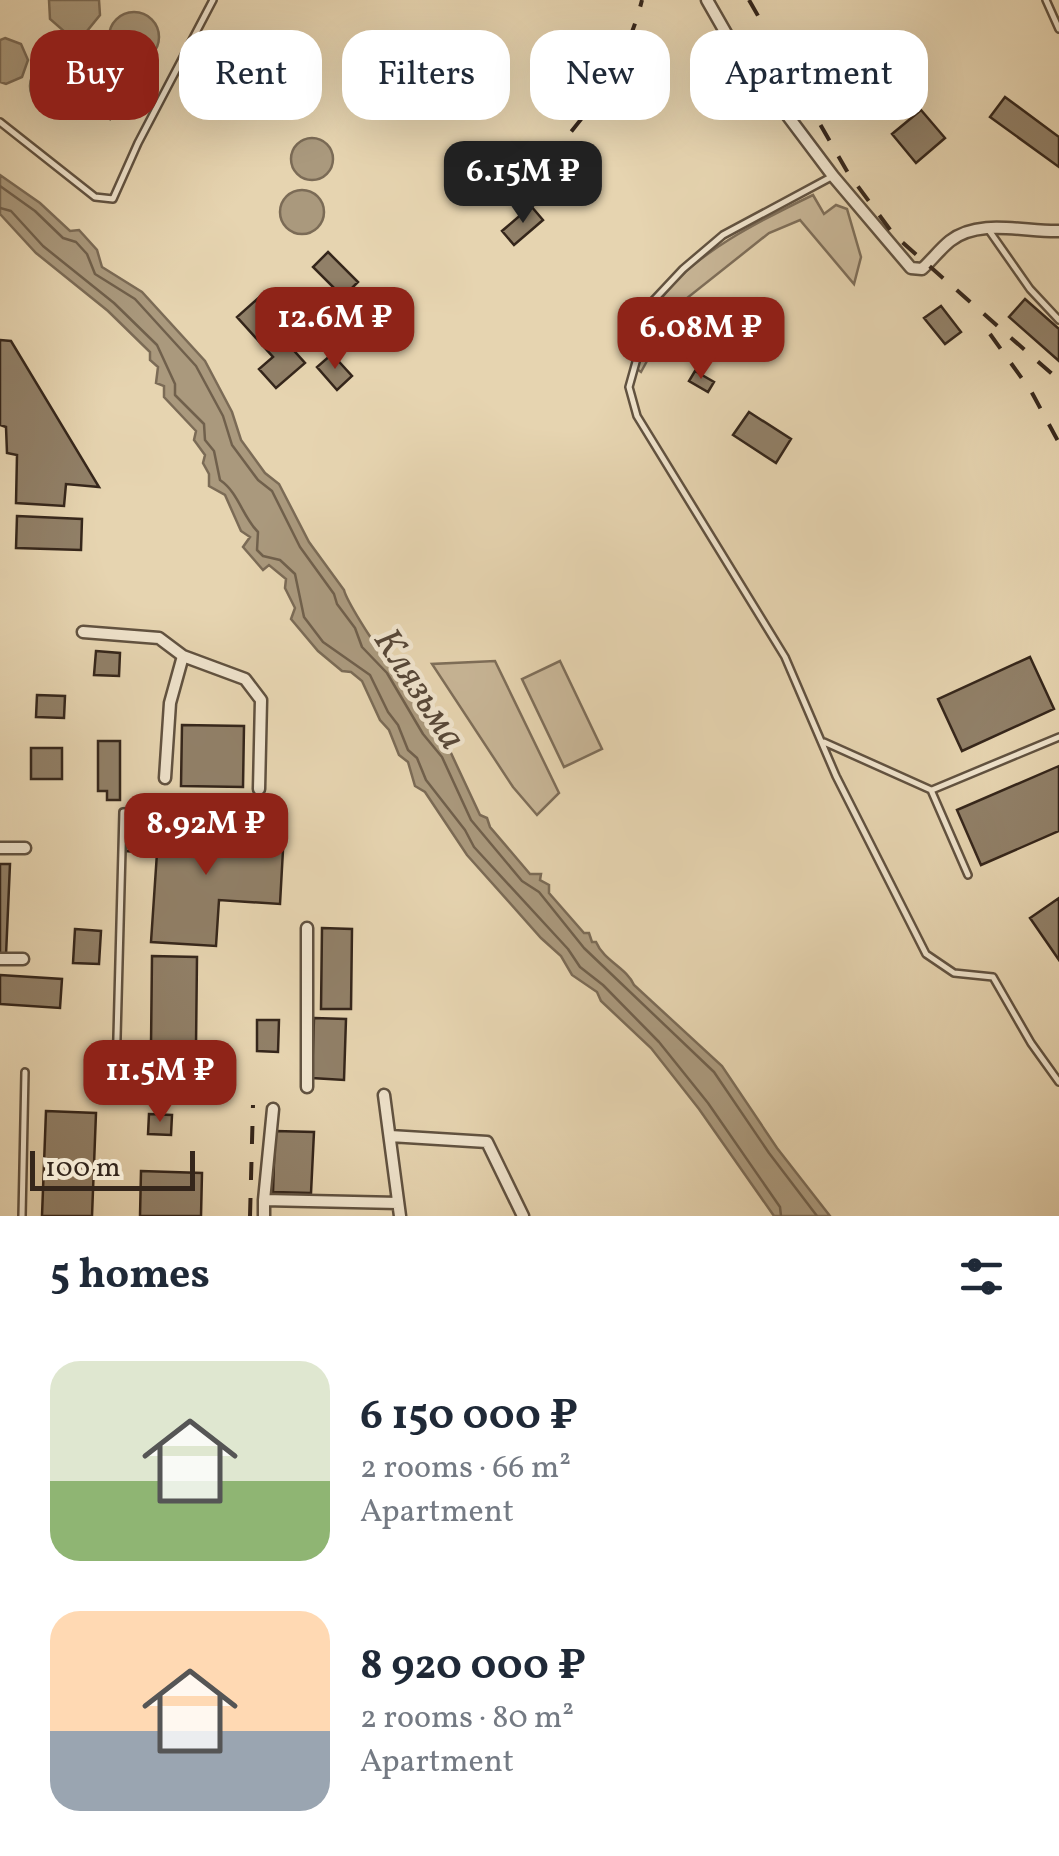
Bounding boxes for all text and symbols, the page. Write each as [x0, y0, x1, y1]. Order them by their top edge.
chip: Buy [30, 30, 159, 120]
chip: Rent [179, 30, 322, 120]
chip: Filters [342, 30, 510, 120]
chip: New [530, 30, 670, 120]
chip: Apartment [690, 30, 928, 120]
pin: 6.15M ₽ [431, 141, 615, 226]
text: 6.15M ₽ [466, 151, 580, 195]
pin: 12.6M ₽ [243, 287, 427, 372]
text: 12.6M ₽ [277, 297, 393, 341]
pin: 6.08M ₽ [609, 297, 793, 382]
text: 6.08M ₽ [639, 307, 763, 351]
water label: Клязьма [359, 619, 477, 761]
pin: 8.92M ₽ [114, 793, 298, 878]
text: 8.92M ₽ [146, 803, 266, 847]
pin: 11.5M ₽ [68, 1040, 252, 1125]
text: 11.5M ₽ [105, 1050, 215, 1094]
scale bar [30, 1146, 195, 1190]
text: 100 m [45, 1149, 120, 1188]
text: 5 homes [50, 1247, 210, 1306]
icon: filters [954, 1249, 1009, 1304]
text: 6 150 000 ₽ [360, 1388, 578, 1447]
icon: home [130, 1401, 250, 1521]
text: 2 rooms · 66 m² [360, 1447, 571, 1491]
text: Apartment [360, 1491, 514, 1535]
text: 8 920 000 ₽ [360, 1638, 586, 1697]
icon: home [130, 1651, 250, 1771]
text: 2 rooms · 80 m² [360, 1697, 574, 1741]
text: Apartment [360, 1741, 514, 1785]

